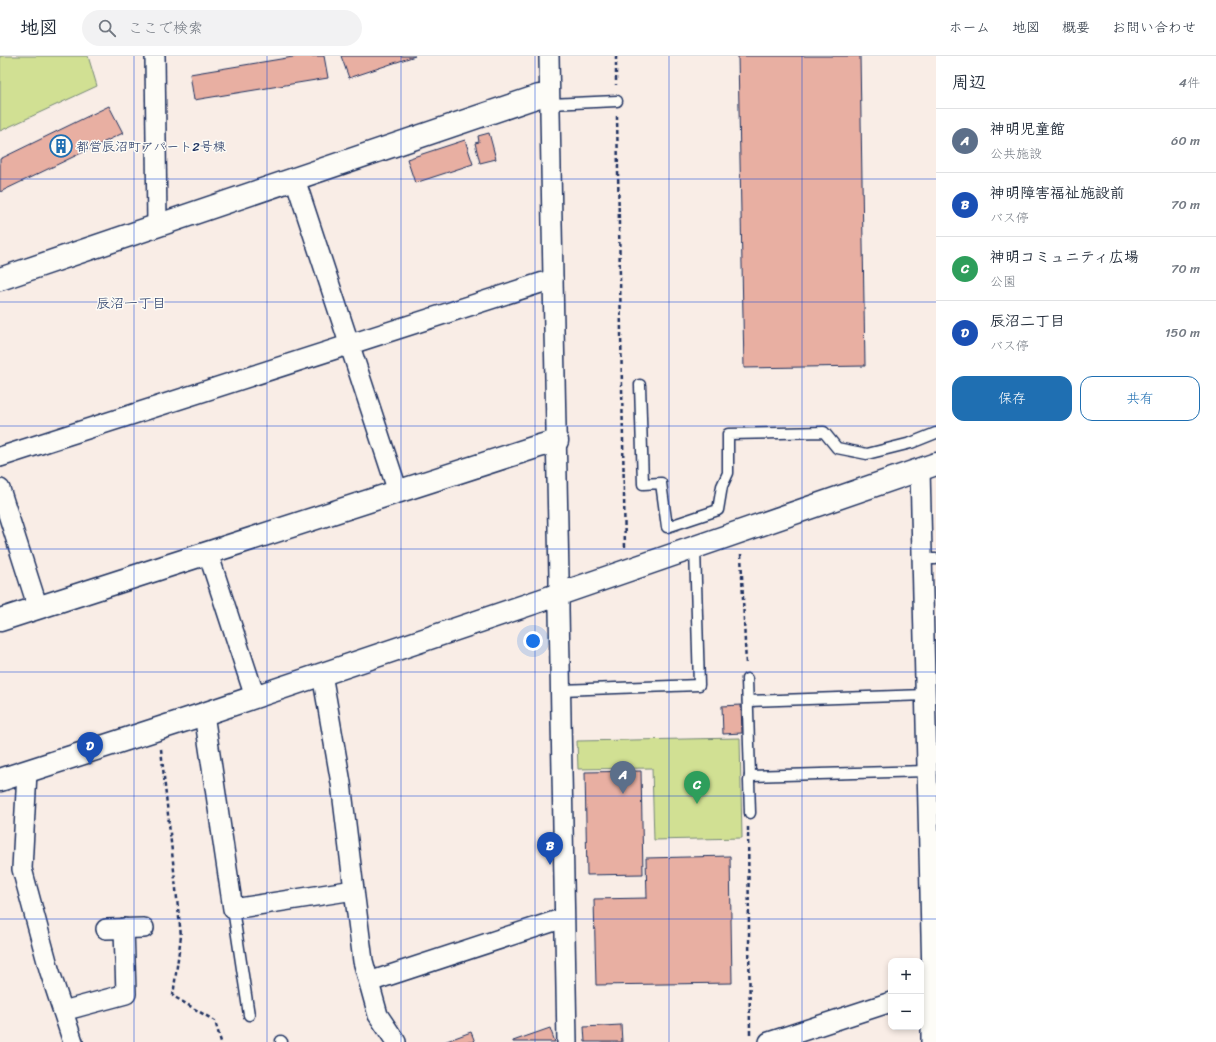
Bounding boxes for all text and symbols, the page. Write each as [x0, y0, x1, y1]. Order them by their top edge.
search box [82, 10, 362, 46]
text: 地図 [20, 11, 58, 44]
text: ここで検索 [128, 15, 203, 41]
text: ホーム [949, 15, 990, 40]
text: 地図 [1012, 15, 1040, 40]
text: 概要 [1062, 15, 1090, 40]
text: お問い合わせ [1112, 15, 1196, 40]
icon: search [96, 17, 118, 39]
text: 周辺 [952, 67, 986, 97]
text: 4件 [1179, 71, 1200, 94]
text: 神明児童館 [990, 116, 1065, 142]
text: A [961, 129, 969, 152]
text: 60 m [1171, 129, 1200, 152]
building icon: 都営辰沼町アパート2号棟 [48, 133, 74, 159]
place label: 都営辰沼町アパート2号棟 [76, 135, 226, 158]
text: 公共施設 [990, 142, 1042, 165]
text: 神明障害福祉施設前 [990, 180, 1125, 206]
text: B [961, 193, 969, 216]
text: 70 m [1171, 193, 1200, 216]
text: バス停 [990, 206, 1029, 229]
text: 神明コミュニティ広場 [990, 244, 1139, 270]
text: C [961, 257, 969, 280]
text: 70 m [1171, 257, 1200, 280]
text: 公園 [990, 270, 1016, 293]
district label: 辰沼一丁目 [96, 291, 166, 316]
text: 辰沼二丁目 [990, 308, 1065, 334]
text: D [961, 321, 969, 344]
text: 150 m [1165, 321, 1200, 344]
text: バス停 [990, 334, 1029, 357]
button: 保存 [952, 376, 1072, 421]
button: 共有 [1080, 376, 1200, 421]
your location [523, 631, 543, 651]
pin: D [77, 732, 103, 765]
pin: A [610, 761, 636, 794]
pin: C [684, 771, 710, 804]
pin: B [537, 832, 563, 865]
map controls [888, 958, 924, 1030]
button: + [888, 958, 924, 994]
button: − [888, 994, 924, 1030]

